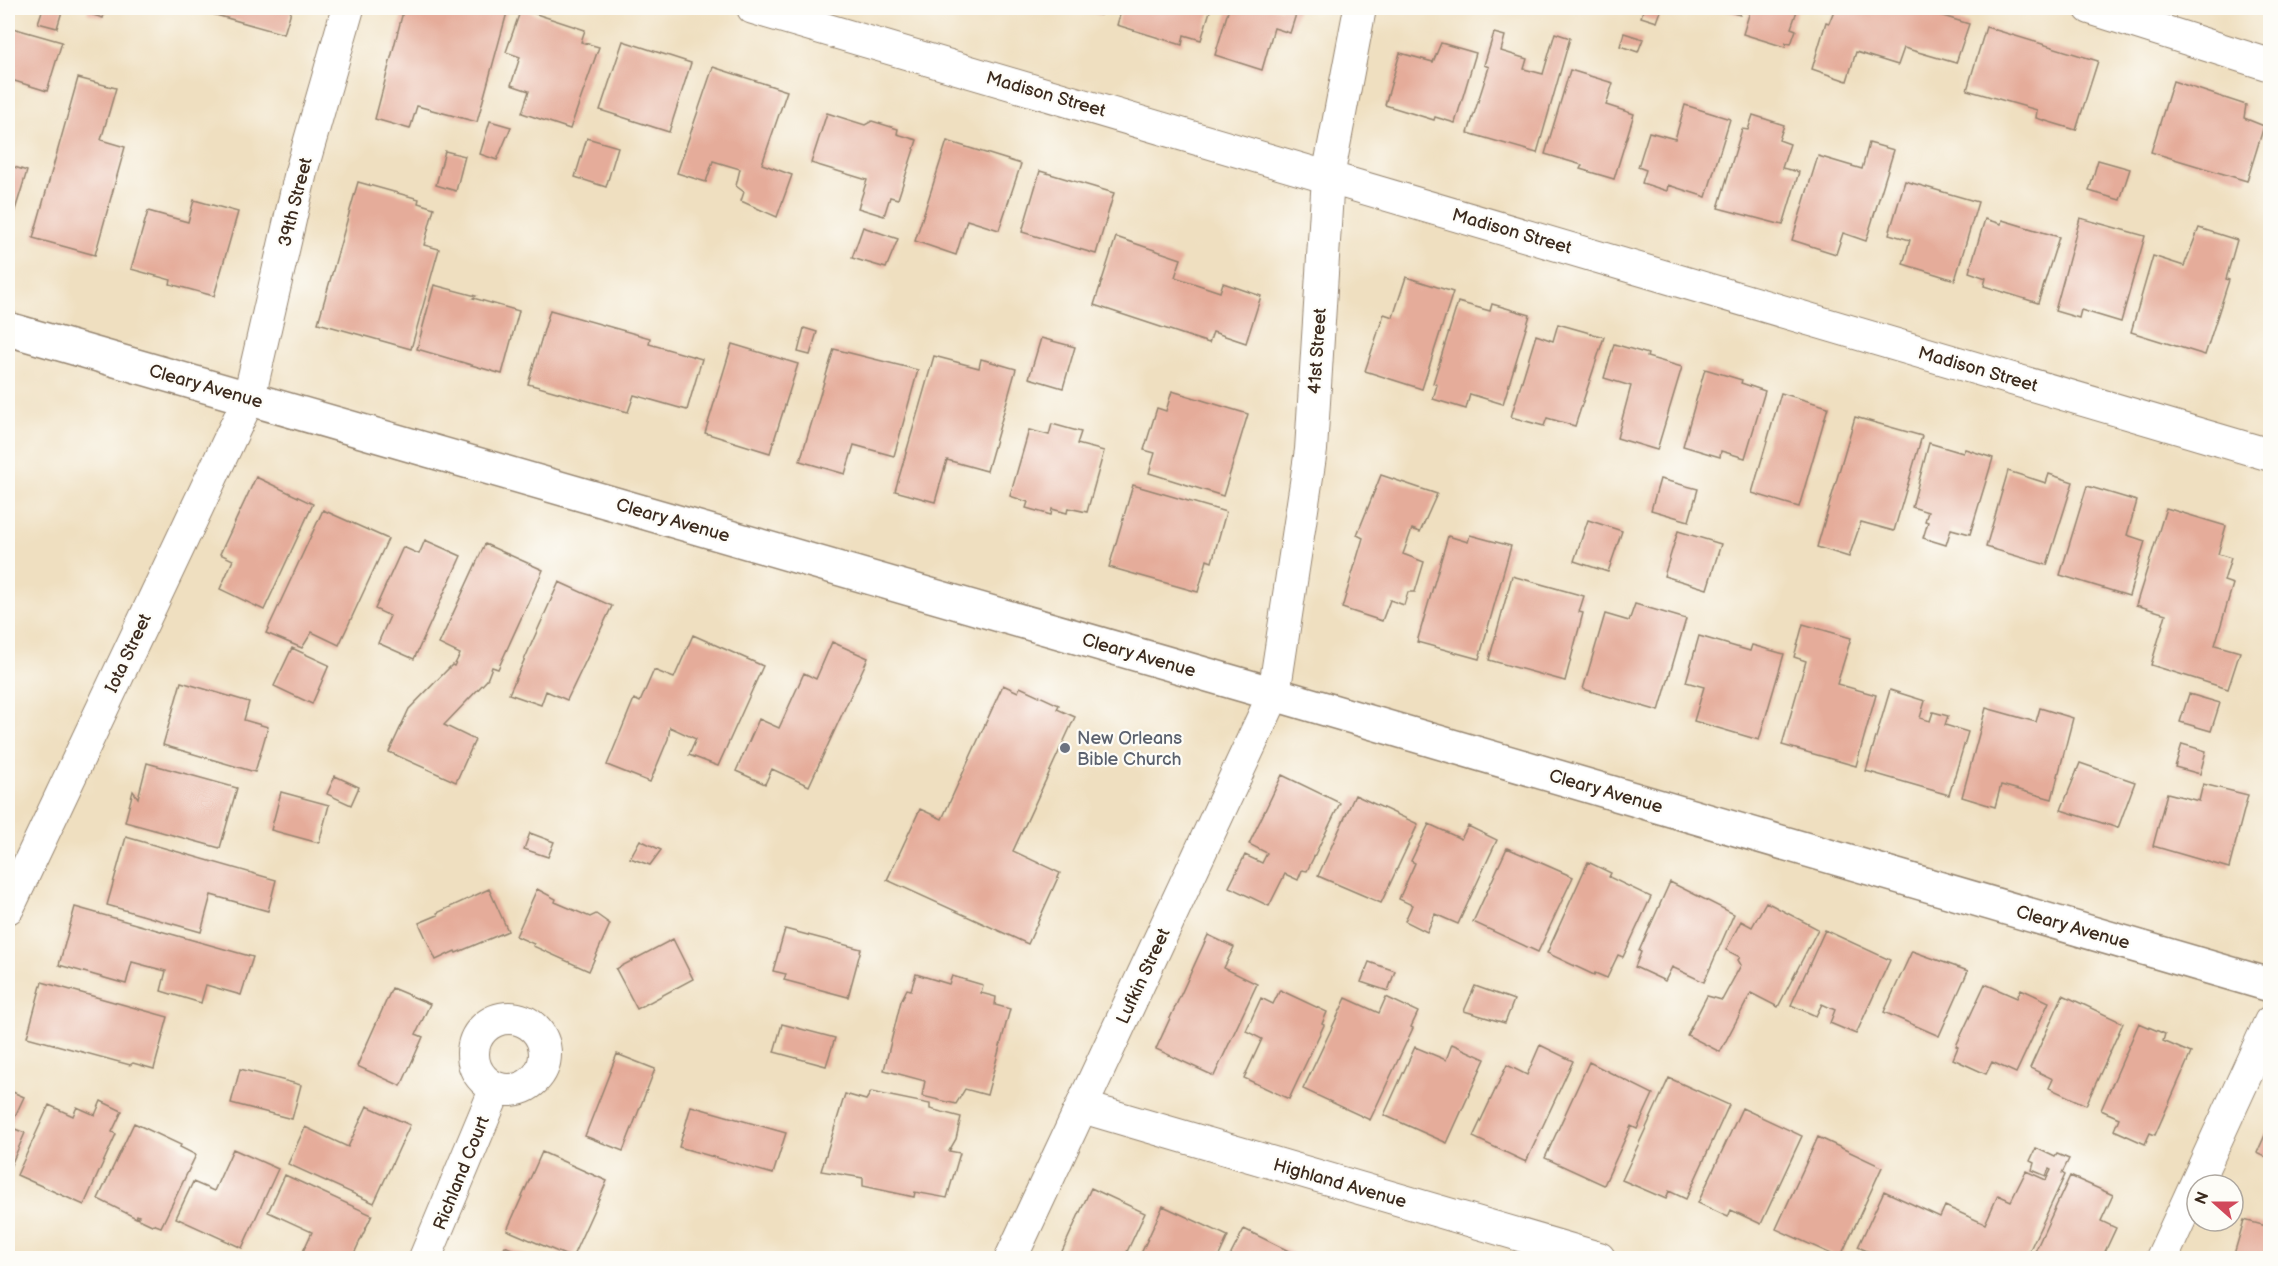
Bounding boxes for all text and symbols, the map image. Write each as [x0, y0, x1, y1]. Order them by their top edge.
street label: Madison Street [984, 67, 1109, 122]
street label: 39th Street [274, 155, 317, 249]
street label: Madison Street [1450, 204, 1575, 259]
street label: 41st Street [1304, 307, 1331, 395]
street label: Madison Street [1916, 342, 2041, 397]
street label: Cleary Avenue [147, 360, 265, 413]
street label: Cleary Avenue [614, 494, 732, 547]
street label: Iota Street [101, 610, 156, 696]
street label: Cleary Avenue [1080, 629, 1198, 682]
place label: New Orleans Bible Church [1077, 728, 1182, 770]
marker: New Orleans Bible Church [1058, 741, 1072, 755]
street label: Cleary Avenue [1547, 765, 1665, 818]
street label: Cleary Avenue [2014, 901, 2132, 954]
street label: Lufkin Street [1112, 925, 1175, 1027]
street label: Richland Court [429, 1113, 494, 1233]
street label: Highland Avenue [1271, 1154, 1409, 1213]
north arrow [2185, 1173, 2245, 1233]
text: N [2191, 1189, 2213, 1207]

